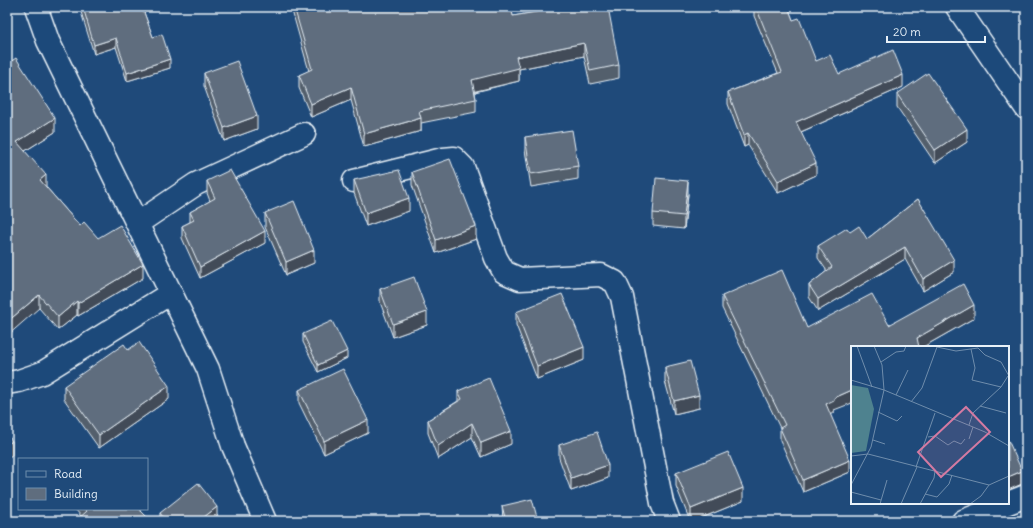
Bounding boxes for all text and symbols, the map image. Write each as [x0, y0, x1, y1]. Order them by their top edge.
scale bar [887, 18, 985, 44]
text: 20 m [893, 24, 921, 39]
inset map [851, 346, 1009, 504]
legend [18, 458, 148, 510]
text: Road [54, 466, 82, 481]
text: Building [54, 486, 98, 501]

